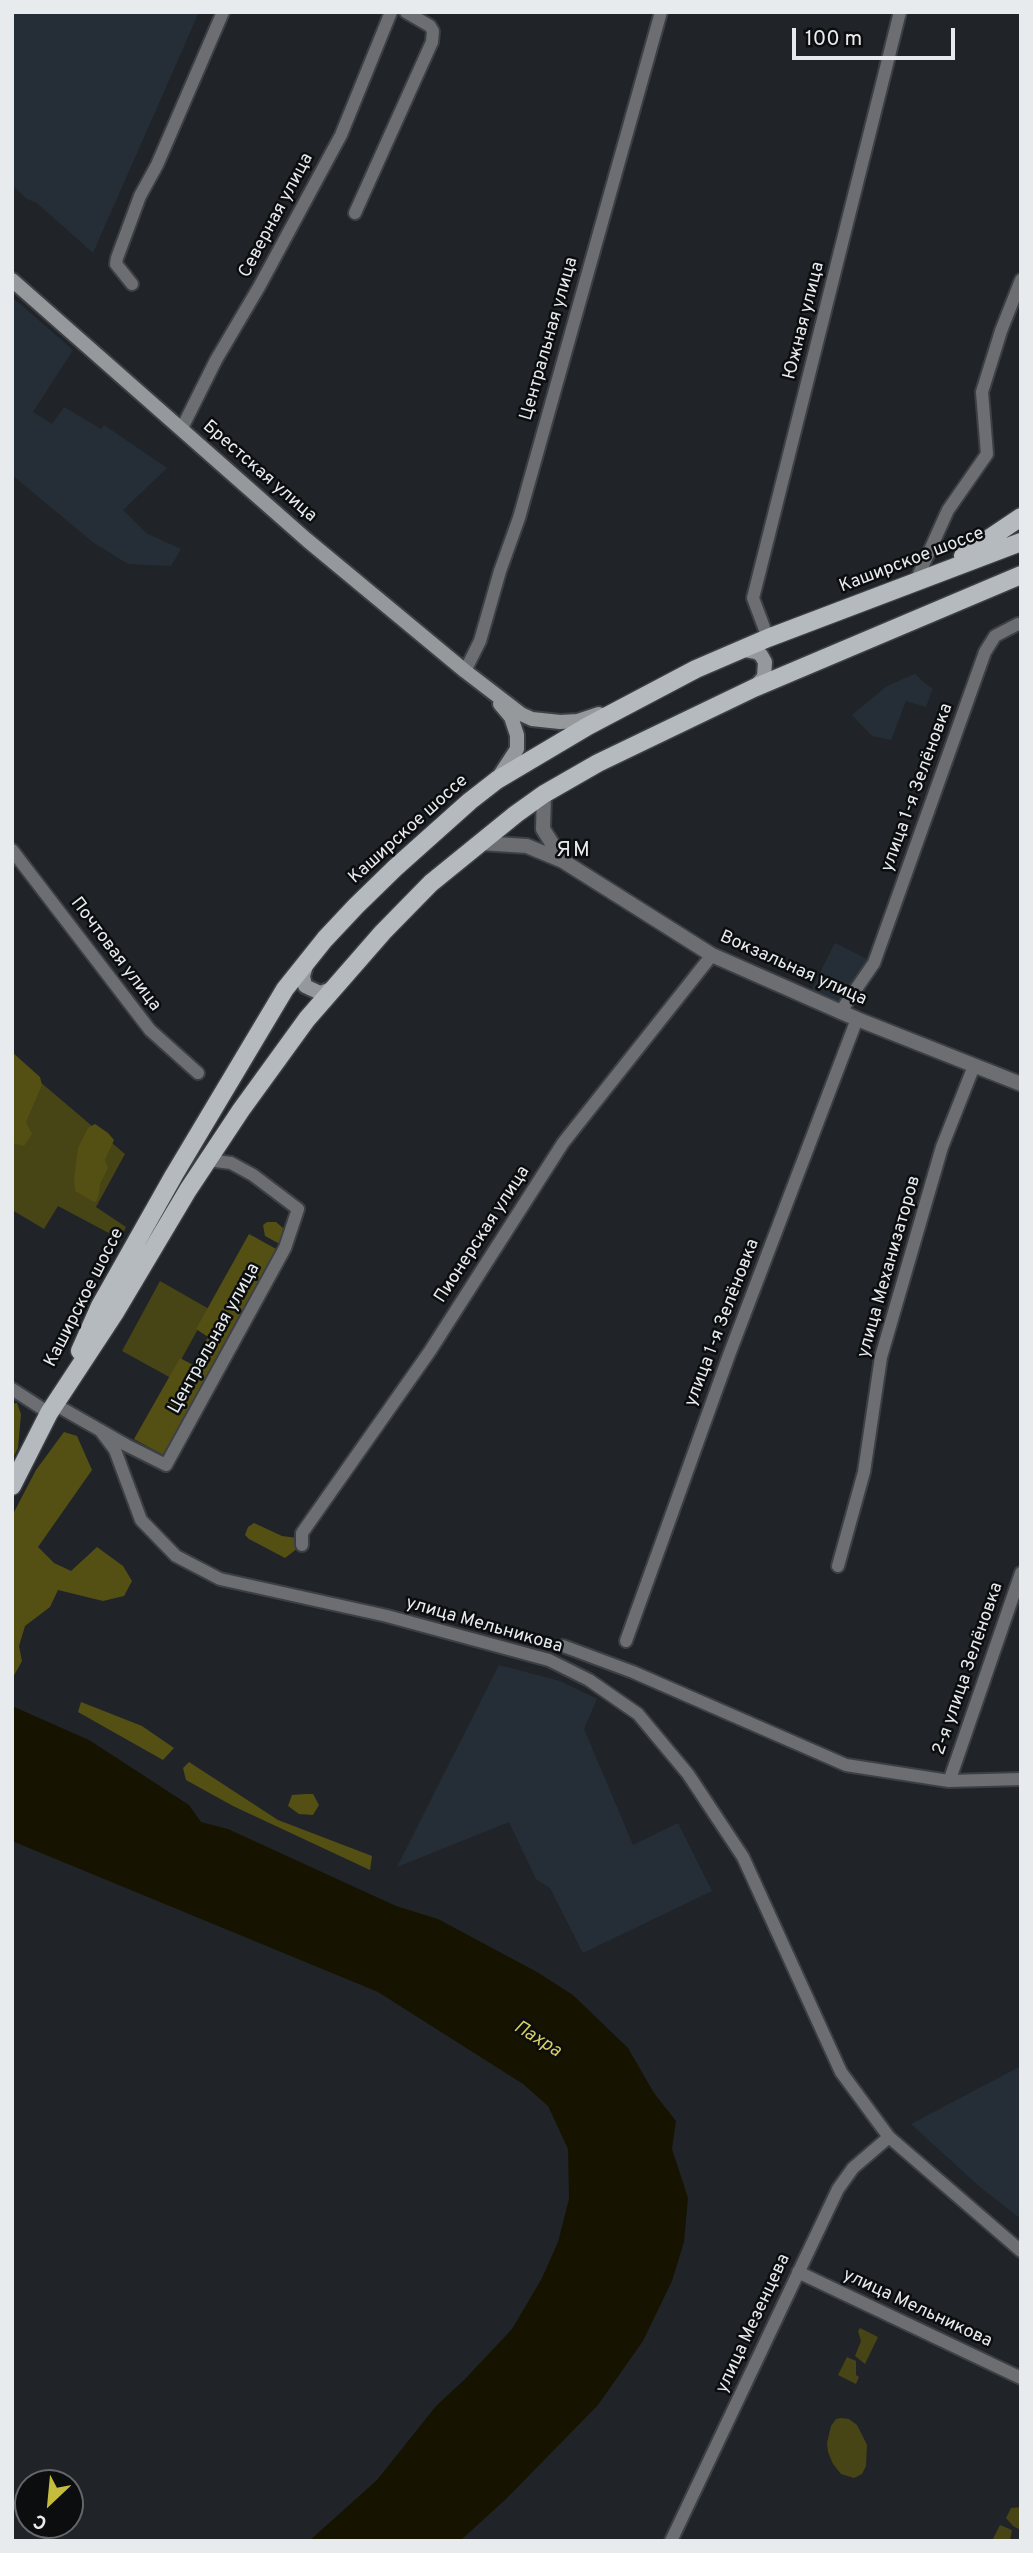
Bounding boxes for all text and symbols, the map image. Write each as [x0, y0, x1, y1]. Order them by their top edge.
scale bar [795, 14, 958, 58]
text: 100 m [805, 26, 862, 53]
street label: Северная улица [235, 150, 319, 282]
street label: Центральная улица [516, 255, 584, 423]
street label: Южная улица [780, 260, 830, 382]
street label: Брестская улица [197, 416, 321, 528]
street label: Каширское шоссе [837, 524, 987, 598]
street label: улица 1-я Зелёновка [877, 701, 959, 875]
street label: Каширское шоссе [345, 771, 473, 889]
district label: ЯМ [556, 839, 592, 865]
street label: Почтовая улица [65, 894, 165, 1016]
street label: Вокзальная улица [716, 927, 870, 1011]
street label: Пионерская улица [431, 1162, 535, 1308]
street label: улица Механизаторов [854, 1173, 926, 1361]
street label: Каширское шоссе [41, 1225, 129, 1371]
street label: улица 1-я Зелёновка [681, 1236, 765, 1410]
street label: Центральная улица [165, 1260, 265, 1418]
street label: 2-я улица Зелёновка [929, 1580, 1009, 1758]
street label: улица Мельникова [403, 1593, 565, 1659]
water label: Пахра [509, 2017, 565, 2063]
street label: улица Мезенцева [712, 2251, 796, 2397]
street label: улица Мельникова [839, 2265, 995, 2353]
north arrow [14, 2469, 84, 2539]
text: С [30, 2508, 51, 2535]

